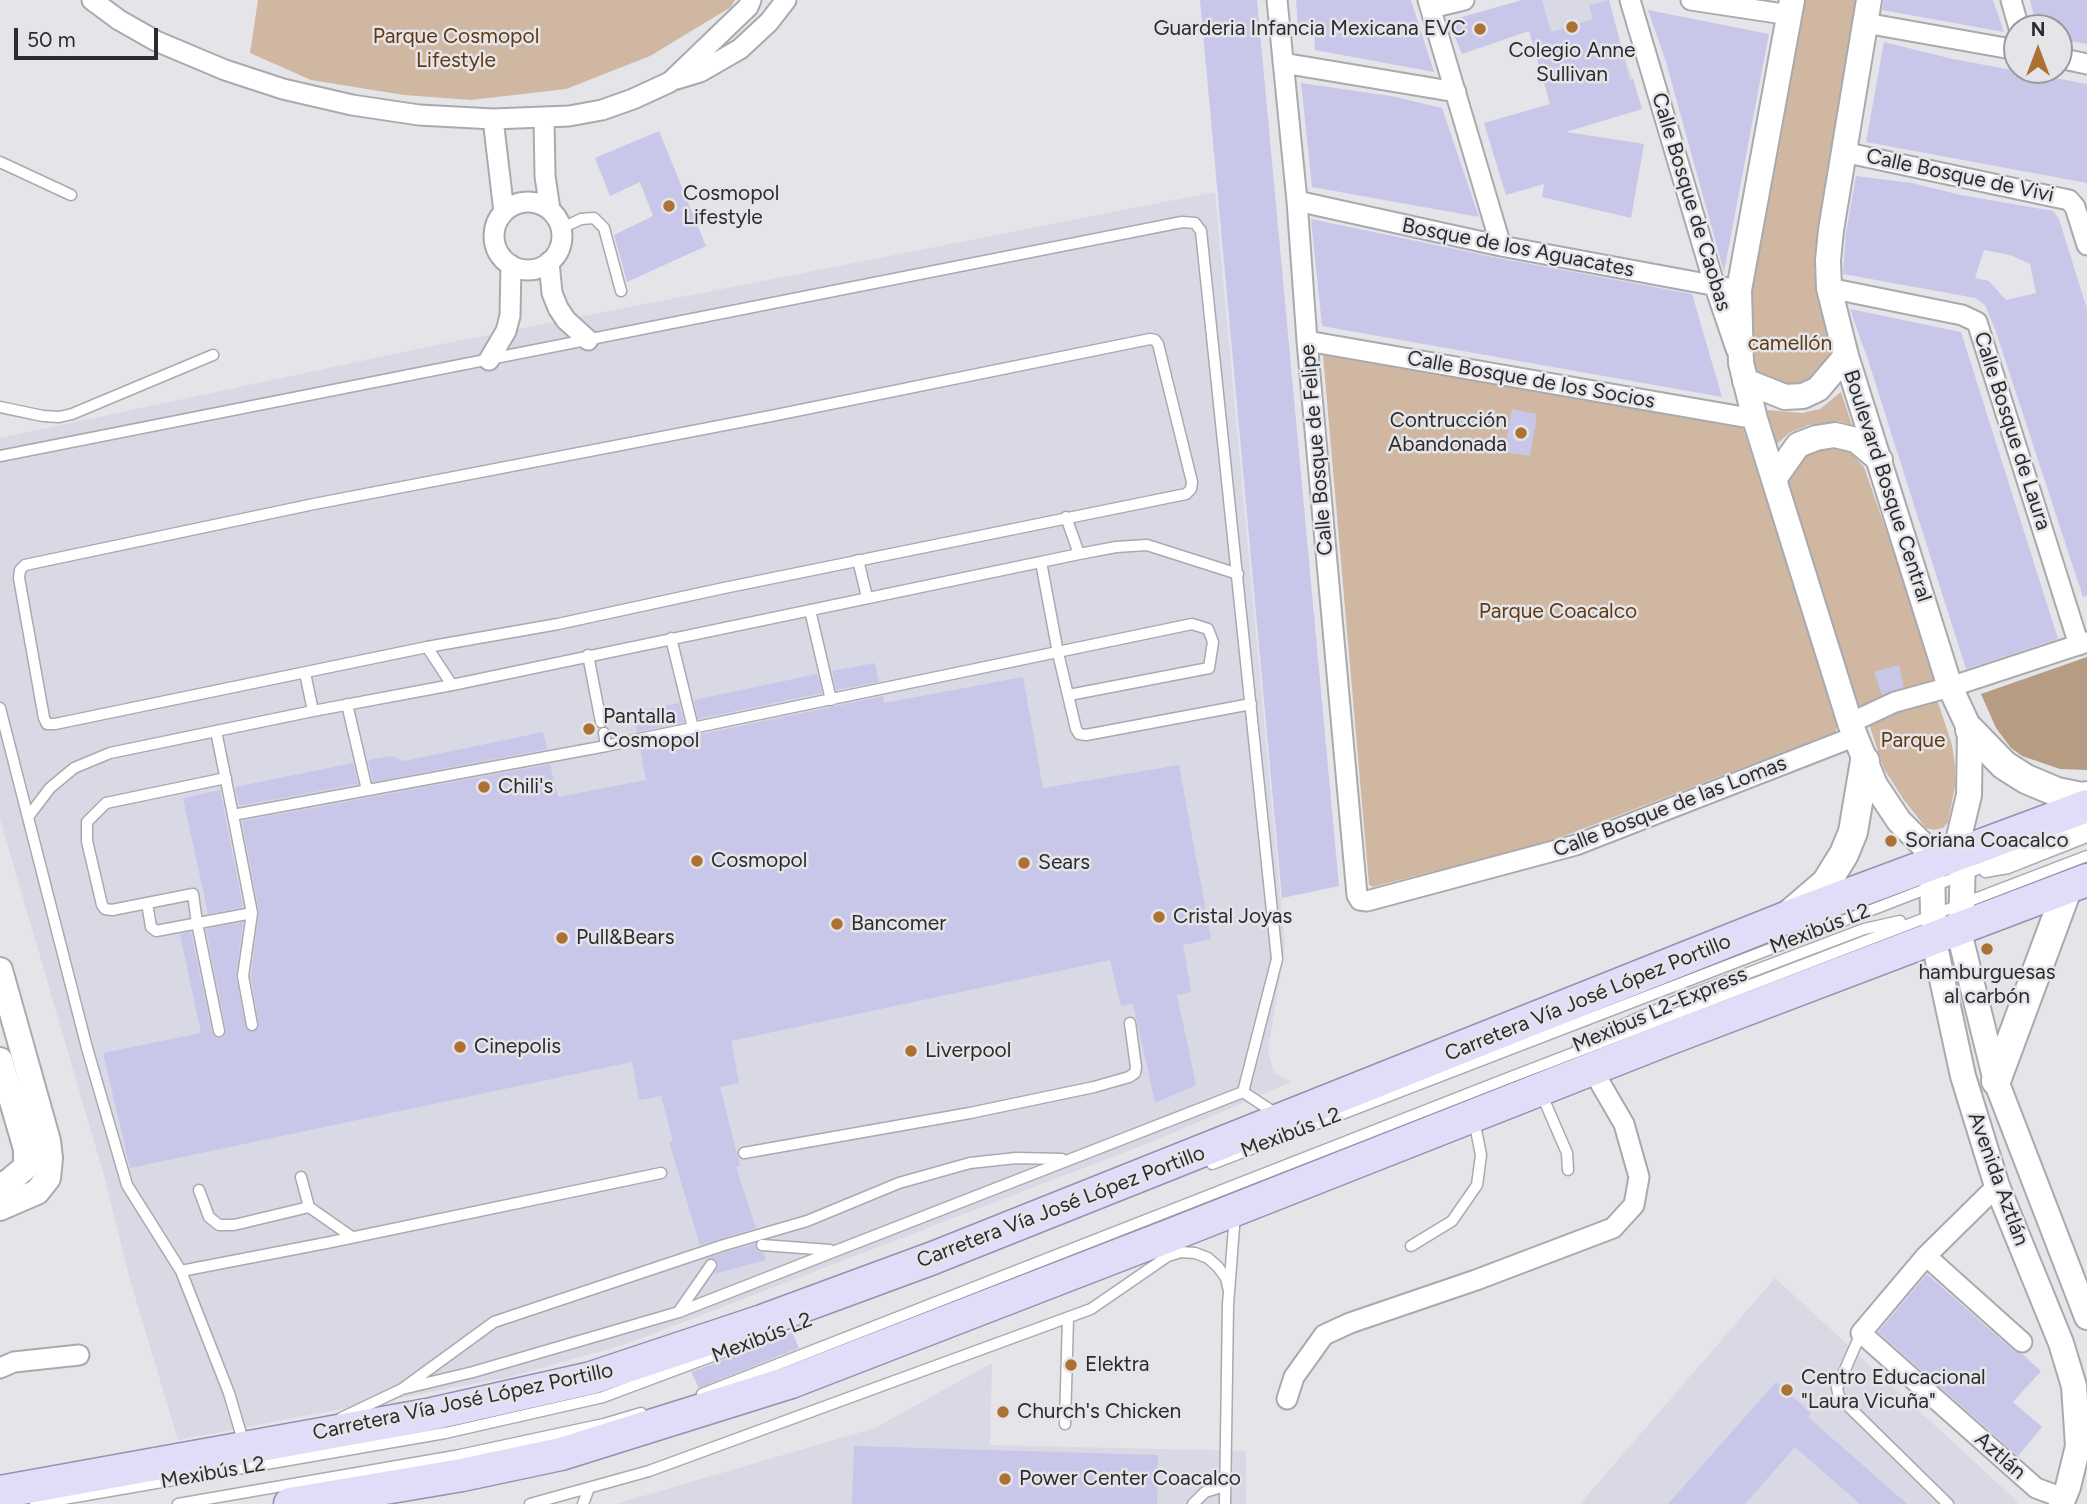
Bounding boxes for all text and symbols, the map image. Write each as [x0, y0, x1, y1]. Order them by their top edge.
scale bar [18, 14, 161, 58]
north arrow [2003, 14, 2073, 84]
place label: Guarderia Infancia Mexicana EVC [1153, 16, 1466, 42]
text: N [2031, 18, 2045, 41]
marker: Colegio Anne Sullivan [1564, 19, 1580, 35]
marker: Guarderia Infancia Mexicana EVC [1472, 21, 1488, 37]
park label: Parque Cosmopol Lifestyle [373, 24, 539, 74]
text: 50 m [27, 27, 76, 52]
place label: Colegio Anne Sullivan [1508, 38, 1636, 88]
street label: Calle Bosque de Caobas [1646, 90, 1736, 314]
street label: Calle Bosque de Vivi [1864, 144, 2056, 208]
place label: Cosmopol Lifestyle [683, 181, 779, 231]
marker: Cosmopol Lifestyle [661, 198, 677, 214]
street label: Bosque de los Aguacates [1400, 213, 1636, 283]
street label: Calle Bosque de Laura [1968, 329, 2056, 533]
park label: camellón [1748, 331, 1832, 357]
street label: Calle Bosque de Felipe [1295, 343, 1339, 557]
street label: Calle Bosque de los Socios [1405, 346, 1657, 414]
street label: Boulevard Bosque Central [1838, 367, 1936, 605]
place label: Contrucción Abandonada [1388, 408, 1507, 458]
marker: Contrucción Abandonada [1513, 425, 1529, 441]
park label: Parque Coacalco [1479, 599, 1637, 625]
place label: Pantalla Cosmopol [603, 704, 699, 754]
marker: Pantalla Cosmopol [581, 721, 597, 737]
park label: Parque [1880, 728, 1946, 754]
street label: Calle Bosque de las Lomas [1550, 751, 1790, 863]
place label: Chili's [498, 774, 553, 800]
marker: Chili's [476, 779, 492, 795]
place label: Soriana Coacalco [1905, 828, 2069, 854]
marker: Soriana Coacalco [1883, 833, 1899, 849]
place label: Cosmopol [711, 848, 807, 874]
place label: Sears [1038, 850, 1090, 876]
marker: Cosmopol [689, 853, 705, 869]
marker: Sears [1016, 855, 1032, 871]
street label: Mexibús L2 [1766, 898, 1874, 960]
place label: Cristal Joyas [1173, 904, 1292, 930]
marker: Cristal Joyas [1151, 909, 1167, 925]
place label: Bancomer [851, 911, 946, 937]
marker: Bancomer [829, 916, 845, 932]
place label: Pull&Bears [576, 925, 674, 951]
street label: Carretera Vía José López Portillo [1441, 929, 1735, 1067]
marker: Pull&Bears [554, 930, 570, 946]
marker: hamburguesas al carbón [1979, 941, 1995, 957]
place label: hamburguesas al carbón [1918, 960, 2056, 1010]
street label: Mexibus L2-Express [1569, 962, 1751, 1058]
place label: Cinepolis [474, 1034, 561, 1060]
place label: Liverpool [925, 1038, 1011, 1064]
marker: Cinepolis [452, 1039, 468, 1055]
marker: Liverpool [903, 1043, 919, 1059]
street label: Mexibús L2 [1237, 1102, 1345, 1164]
street label: Avenida Aztlán [1962, 1109, 2034, 1249]
street label: Carretera Vía José López Portillo [913, 1140, 1209, 1274]
street label: Mexibús L2 [708, 1307, 816, 1369]
place label: Elektra [1085, 1352, 1149, 1378]
marker: Elektra [1063, 1357, 1079, 1373]
street label: Carretera Vía José López Portillo [310, 1358, 616, 1446]
place label: Centro Educacional "Laura Vicuña" [1801, 1365, 1986, 1415]
marker: Centro Educacional "Laura Vicuña" [1779, 1382, 1795, 1398]
place label: Church's Chicken [1017, 1399, 1181, 1425]
marker: Church's Chicken [995, 1404, 1011, 1420]
street label: Aztlán [1969, 1427, 2031, 1485]
street label: Mexibús L2 [159, 1451, 267, 1495]
place label: Power Center Coacalco [1019, 1466, 1241, 1492]
marker: Power Center Coacalco [997, 1471, 1013, 1487]

